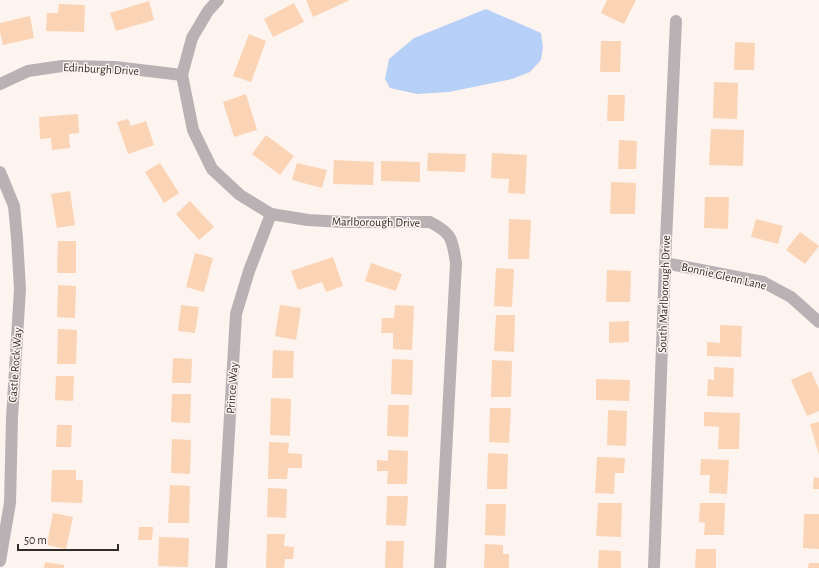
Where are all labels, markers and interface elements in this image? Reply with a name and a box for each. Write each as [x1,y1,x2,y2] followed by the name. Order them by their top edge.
[63,61,139,77] street label: Edinburgh Drive
[332,215,420,229] street label: Marlborough Drive
[656,235,672,353] street label: South Marlborough Drive
[680,260,768,292] street label: Bonnie Glenn Lane
[6,327,25,403] street label: Castle Rock Way
[224,362,241,414] street label: Prince Way
[18,526,118,552] scale bar
[24,534,47,546] text: 50 m

